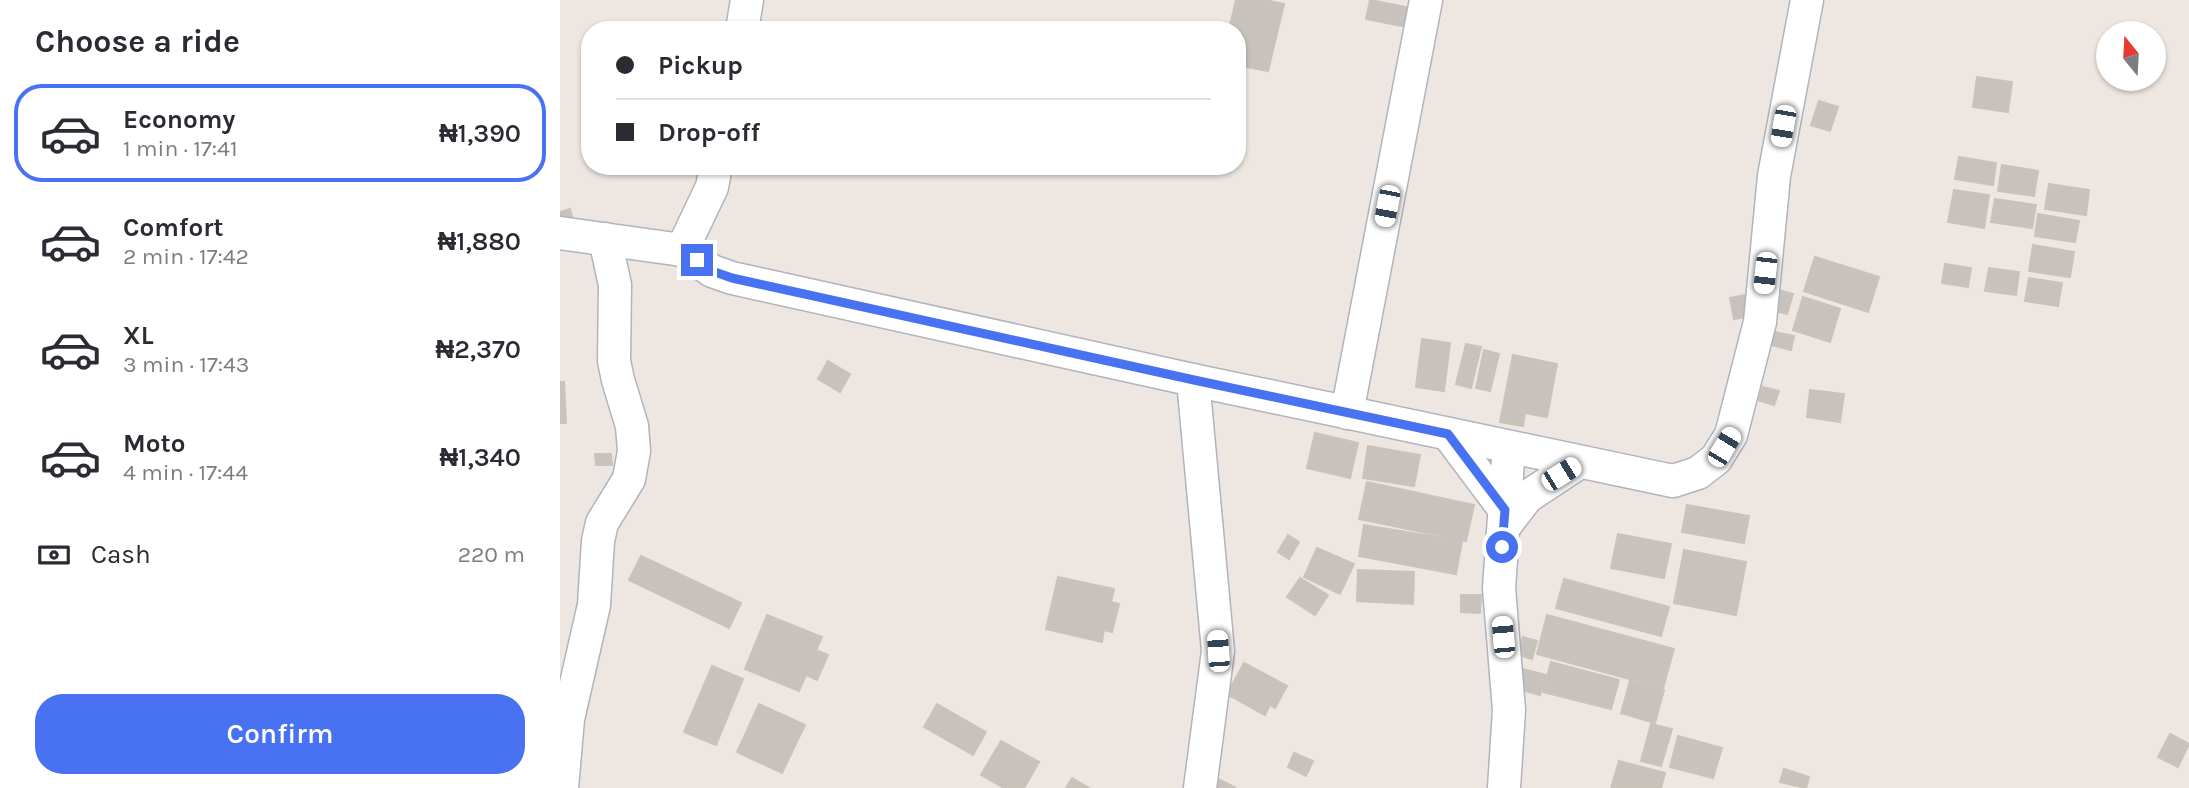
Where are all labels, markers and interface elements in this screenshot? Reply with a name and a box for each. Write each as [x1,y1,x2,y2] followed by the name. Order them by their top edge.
[2096,21,2166,91] north arrow
[2096,21,2166,91] map controls
[35,23,240,60] text: Choose a ride
[658,50,743,81] text: Pickup
[39,102,102,165] icon: car
[1770,103,1797,149] car
[123,104,235,135] text: Economy
[658,117,760,148] text: Drop-off
[439,118,521,149] text: ₦1,390
[123,135,238,162] text: 1 min · 17:41
[1373,183,1402,229] car
[39,210,102,273] icon: car
[123,212,224,243] text: Comfort
[438,226,521,257] text: ₦1,880
[123,243,249,270] text: 2 min · 17:42
[681,244,713,276] route end
[1753,251,1778,295] car
[39,318,102,381] icon: car
[123,320,154,351] text: XL
[436,334,521,365] text: ₦2,370
[123,351,249,378] text: 3 min · 17:43
[1705,424,1744,470] car
[39,426,102,489] icon: car
[123,428,185,459] text: Moto
[440,442,521,473] text: ₦1,340
[1538,454,1585,494] car
[123,459,248,486] text: 4 min · 17:44
[1486,531,1518,563] route start
[35,536,73,574] icon: cash
[91,539,151,570] text: Cash
[458,541,525,568] text: 220 m
[1491,615,1516,659] car
[1207,629,1230,673] car
[35,694,525,774] button: Confirm

